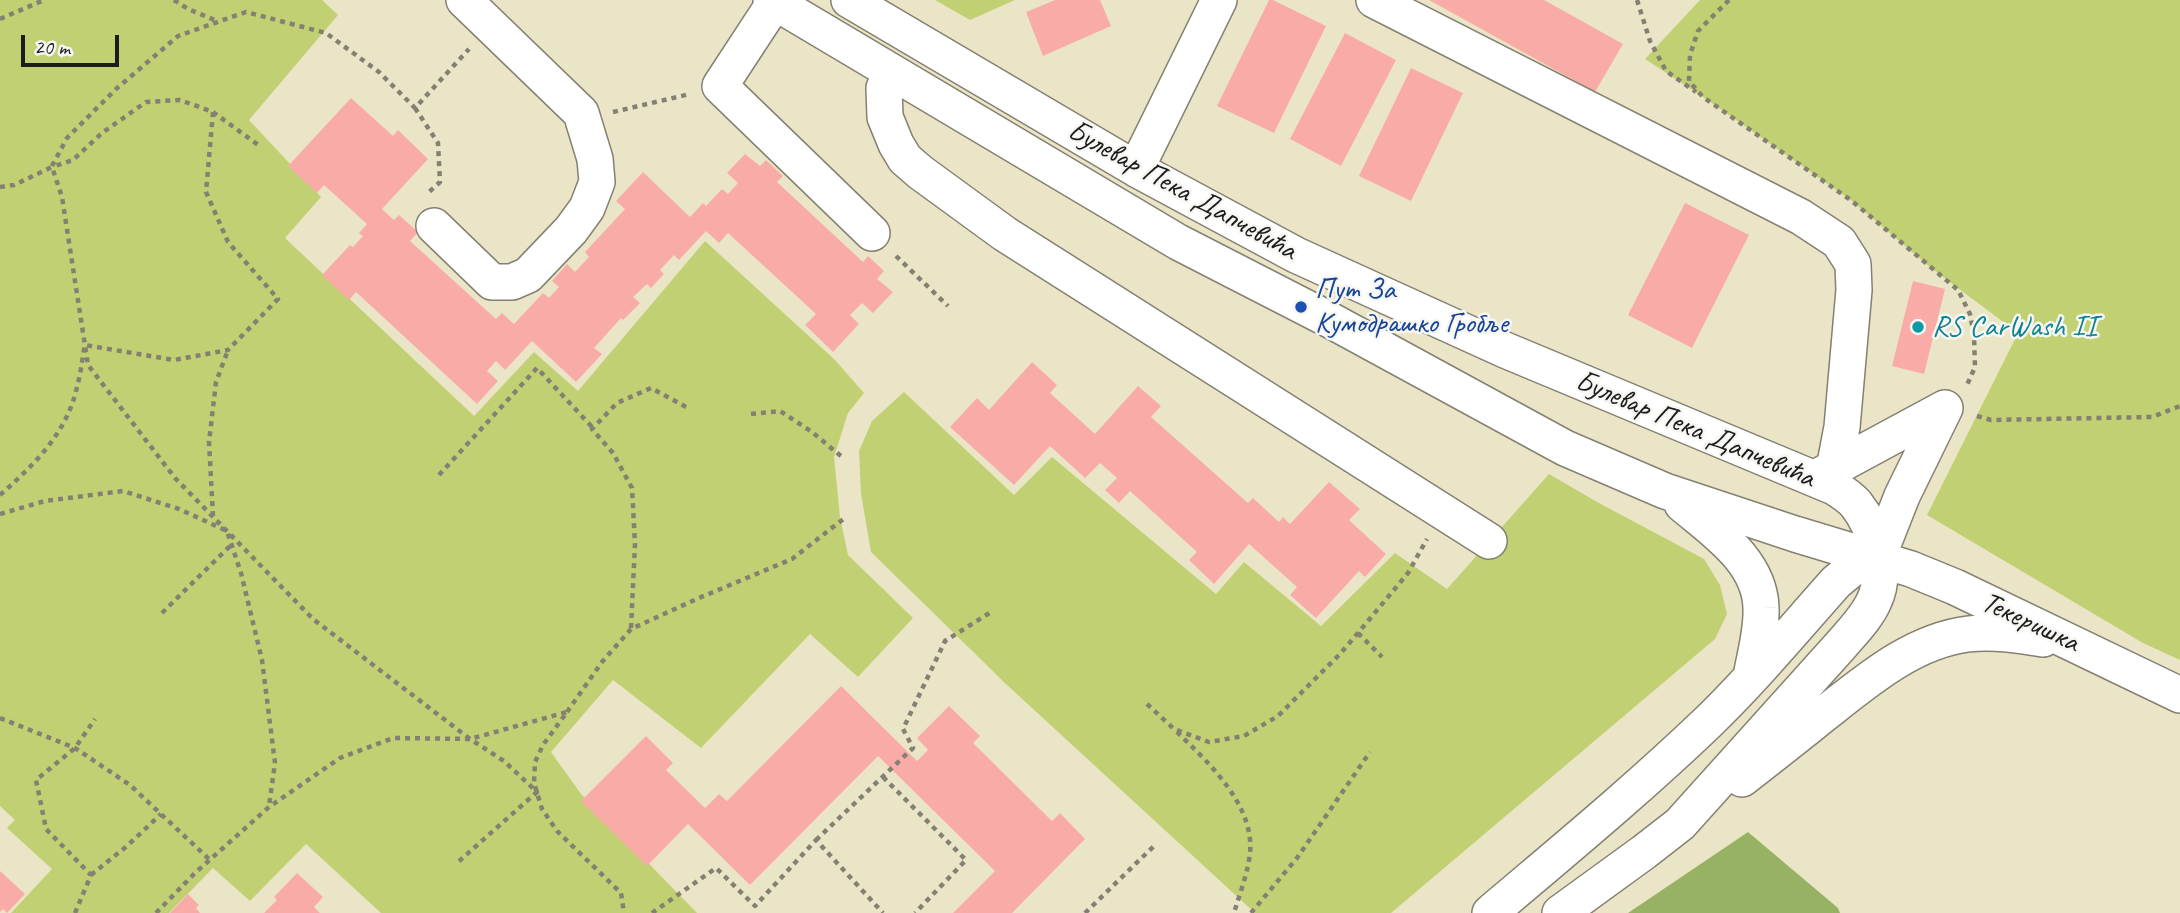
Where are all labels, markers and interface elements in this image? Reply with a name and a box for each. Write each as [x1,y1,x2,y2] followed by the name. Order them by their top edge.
[24,21,122,65] scale bar
[34,34,70,60] text: 20 m
[1061,113,1303,269] street label: Булевар Пека Дапчевића
[1315,272,1508,342] place label: Пут За Кумодрашко Гробље
[1293,299,1309,315] marker: Пут За Кумодрашко Гробље
[1932,309,2097,345] place label: RS CarWash II
[1910,319,1926,335] marker: RS CarWash II
[1570,363,1820,497] street label: Булевар Пека Дапчевића
[1975,585,2085,661] street label: Текеришка

